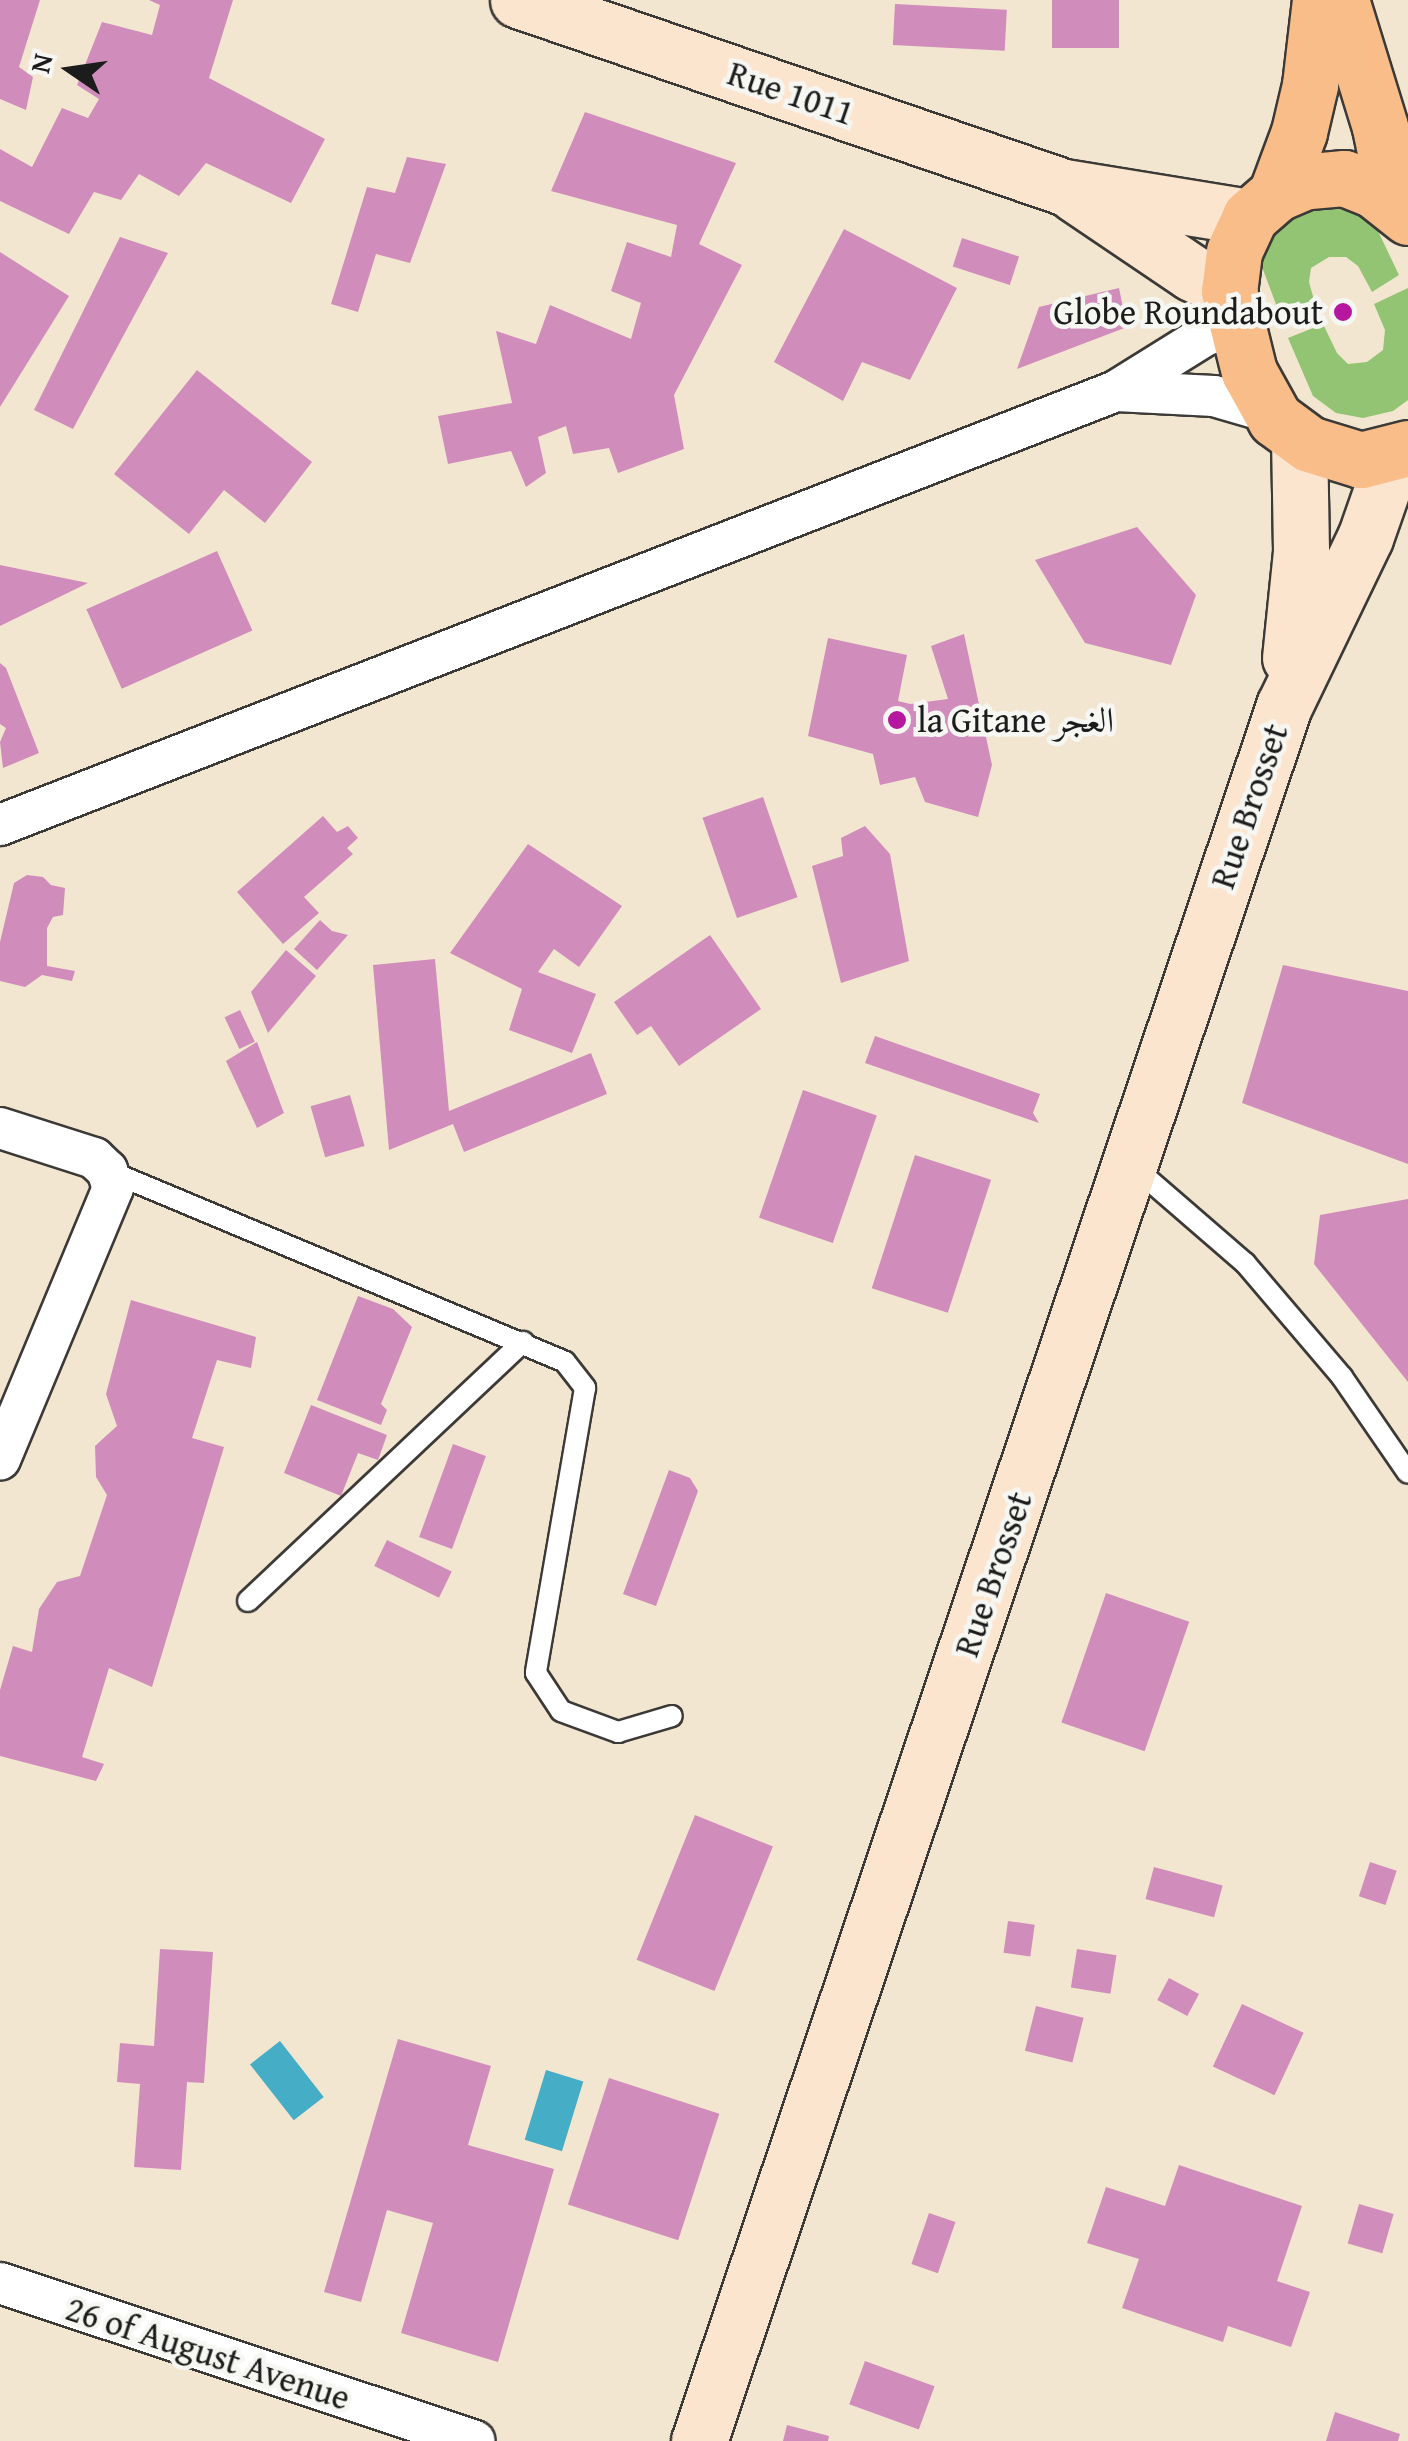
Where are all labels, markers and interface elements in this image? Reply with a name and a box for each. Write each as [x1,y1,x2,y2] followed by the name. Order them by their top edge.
[20,20,120,120] north arrow
[18,49,62,77] text: N
[722,52,860,134] street label: Rue 1011
[1053,291,1323,333] place label: Globe Roundabout
[1332,301,1354,323] marker: Globe Roundabout
[917,699,1114,741] place label: la Gitane الغجر
[886,709,908,731] marker: la Gitane الغجر
[1201,718,1297,894] street label: Rue Brosset
[945,1486,1041,1662] street label: Rue Brosset
[61,2287,355,2419] street label: 26 of August Avenue

